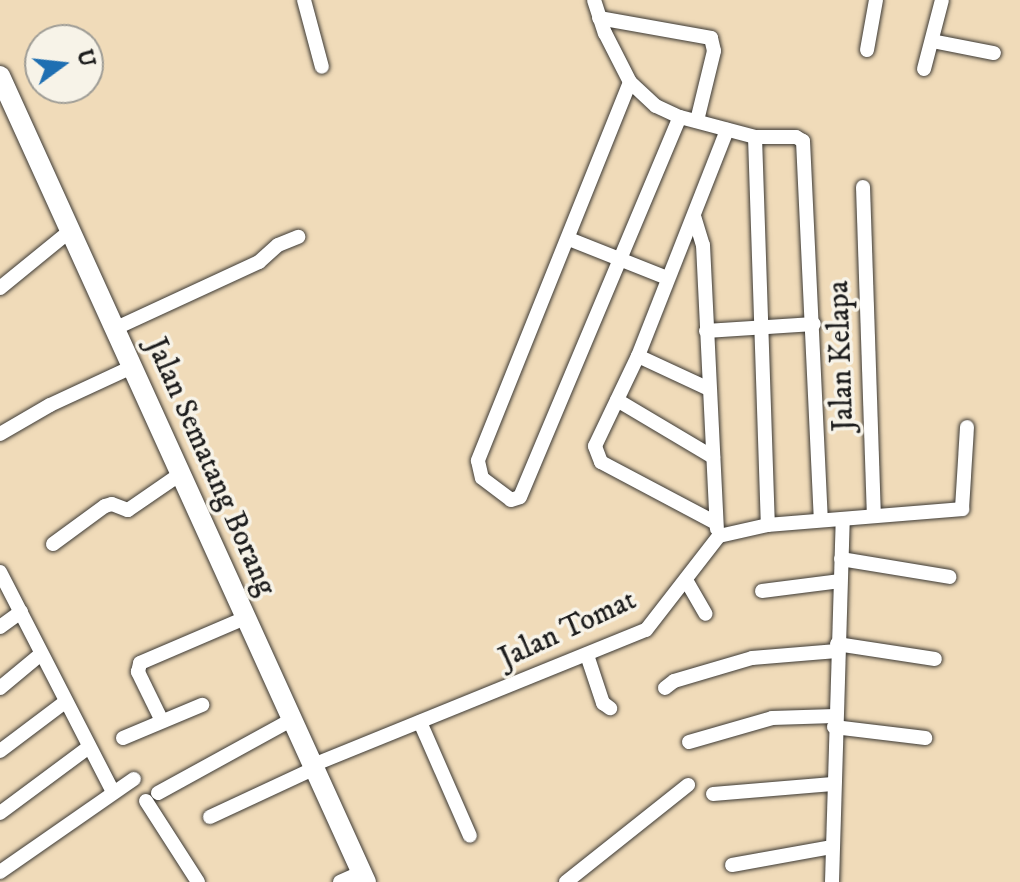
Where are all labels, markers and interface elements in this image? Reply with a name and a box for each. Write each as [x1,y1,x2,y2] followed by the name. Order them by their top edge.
[24,24,104,104] north arrow
[70,46,101,70] text: U
[821,280,863,432] street label: Jalan Kelapa
[137,333,283,601] street label: Jalan Sematang Borang
[494,583,642,677] street label: Jalan Tomat

